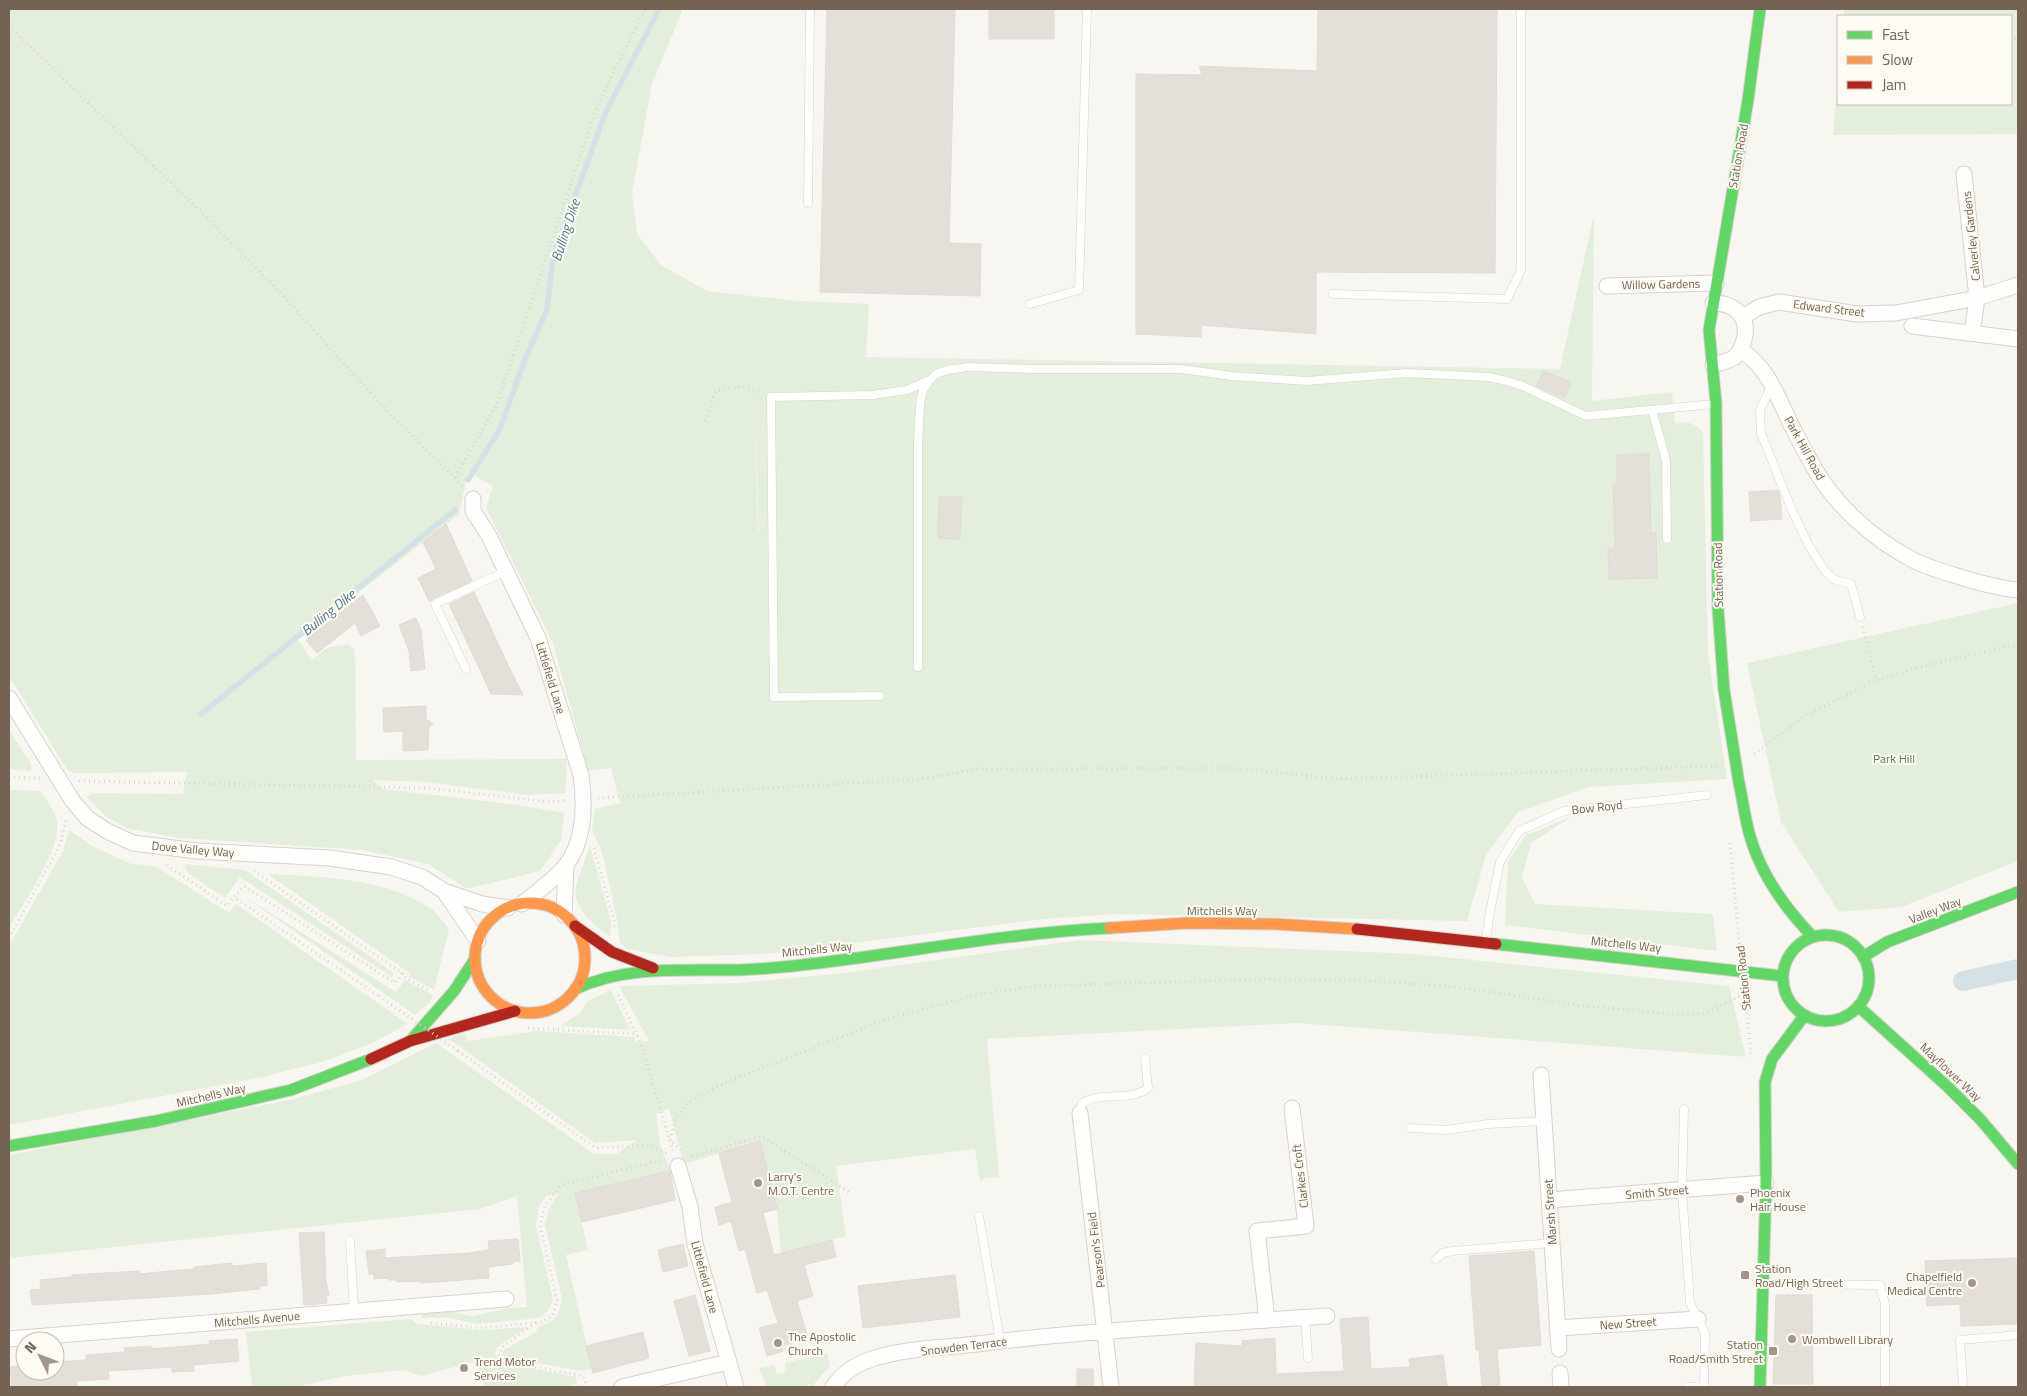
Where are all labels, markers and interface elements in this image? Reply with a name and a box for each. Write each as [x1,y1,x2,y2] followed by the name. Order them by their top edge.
[1837,15,2012,105] legend
[1882,23,1910,46] text: Fast
[1882,48,1913,71] text: Slow
[1882,73,1906,96] text: Jam
[1723,122,1753,190] street label: Station Road
[1957,190,1985,282] street label: Calverley Gardens
[545,195,585,264] water label: Bulling Dike
[1621,274,1701,294] street label: Willow Gardens
[1792,294,1867,322] street label: Edward Street
[1780,413,1830,483] street label: Park Hill Road
[1708,542,1728,608] street label: Station Road
[296,583,361,640] water label: Bulling Dike
[531,640,571,716] street label: Littlefield Lane
[1873,749,1915,768] park label: Park Hill
[1571,795,1623,819] street label: Bow Royd
[151,836,235,862] street label: Dove Valley Way
[1906,891,1964,929] street label: Valley Way
[1187,901,1258,920] street label: Mitchells Way
[1590,931,1662,957] street label: Mitchells Way
[781,936,853,962] street label: Mitchells Way
[1730,945,1756,1011] street label: Station Road
[1916,1038,1987,1106] street label: Mayflower Way
[174,1078,248,1112] street label: Mitchells Way
[1287,1142,1313,1209] street label: Clarkes Croft
[768,1167,834,1200] place label: Larry's M.O.T. Centre
[752,1177,764,1189] marker: Larry's M.O.T. Centre
[1538,1178,1562,1246] street label: Marsh Street
[1625,1180,1690,1204] street label: Smith Street
[1750,1183,1806,1216] place label: Phoenix Hair House
[1734,1193,1746,1205] marker: Phoenix Hair House
[1082,1211,1110,1289] street label: Pearson's Field
[686,1239,724,1315] street label: Littlefield Lane
[1755,1259,1844,1292] place label: Station Road/High Street
[1887,1267,1962,1300] place label: Chapelfield Medical Centre
[1739,1269,1751,1281] marker: Station Road/High Street
[1966,1277,1978,1289] marker: Chapelfield Medical Centre
[213,1306,301,1332] street label: Mitchells Avenue
[1599,1311,1658,1334] street label: New Street
[788,1327,856,1360] place label: The Apostolic Church
[1802,1330,1893,1349] place label: Wombwell Library
[15,1331,65,1381] north arrow
[920,1331,1008,1361] street label: Snowden Terrace
[1786,1333,1798,1345] marker: Wombwell Library
[1669,1335,1764,1368] place label: Station Road/Smith Street
[19,1336,41,1358] text: N
[772,1337,784,1349] marker: The Apostolic Church
[1767,1345,1779,1357] marker: Station Road/Smith Street
[474,1352,536,1385] place label: Trend Motor Services
[458,1362,470,1374] marker: Trend Motor Services

